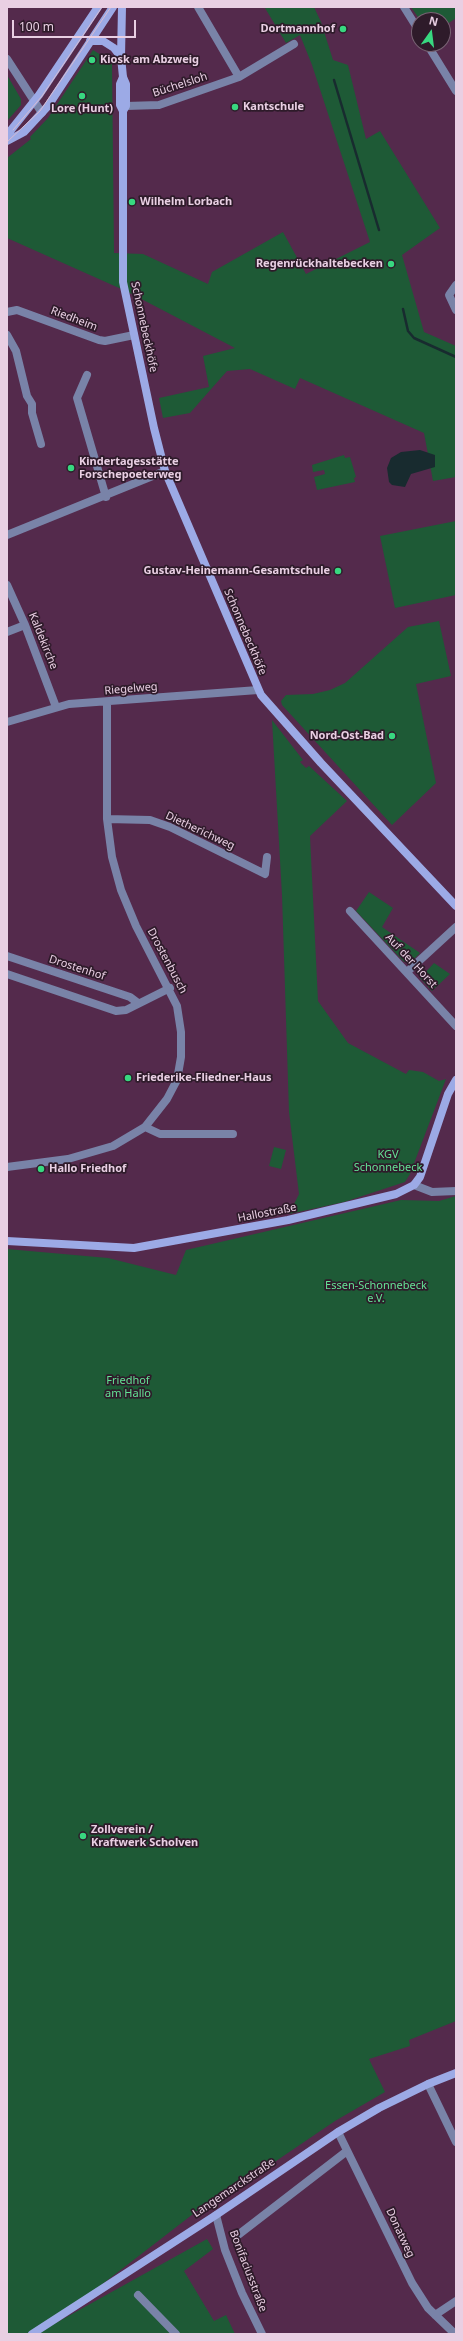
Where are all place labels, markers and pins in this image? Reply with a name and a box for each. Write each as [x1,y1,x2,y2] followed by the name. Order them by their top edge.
[260,22,335,36] place label: Dortmannhof
[338,24,348,34] marker: Dortmannhof
[100,53,199,67] place label: Kiosk am Abzweig
[87,55,97,65] marker: Kiosk am Abzweig
[77,91,87,101] marker: Lore (Hunt)
[243,100,304,114] place label: Kantschule
[51,102,113,116] place label: Lore (Hunt)
[230,102,240,112] marker: Kantschule
[140,195,232,209] place label: Wilhelm Lorbach
[127,197,137,207] marker: Wilhelm Lorbach
[256,257,383,271] place label: Regenrückhaltebecken
[386,259,396,269] marker: Regenrückhaltebecken
[79,455,181,481] place label: Kindertagesstätte Forschepoeterweg
[66,463,76,473] marker: Kindertagesstätte Forschepoeterweg
[144,564,330,578] place label: Gustav-Heinemann-Gesamtschule
[333,566,343,576] marker: Gustav-Heinemann-Gesamtschule
[310,729,384,743] place label: Nord-Ost-Bad
[387,731,397,741] marker: Nord-Ost-Bad
[136,1071,271,1085] place label: Friederike-Fliedner-Haus
[123,1073,133,1083] marker: Friederike-Fliedner-Haus
[49,1162,126,1176] place label: Hallo Friedhof
[36,1164,46,1174] marker: Hallo Friedhof
[91,1823,198,1849] place label: Zollverein / Kraftwerk Scholven
[78,1831,88,1841] marker: Zollverein / Kraftwerk Scholven

